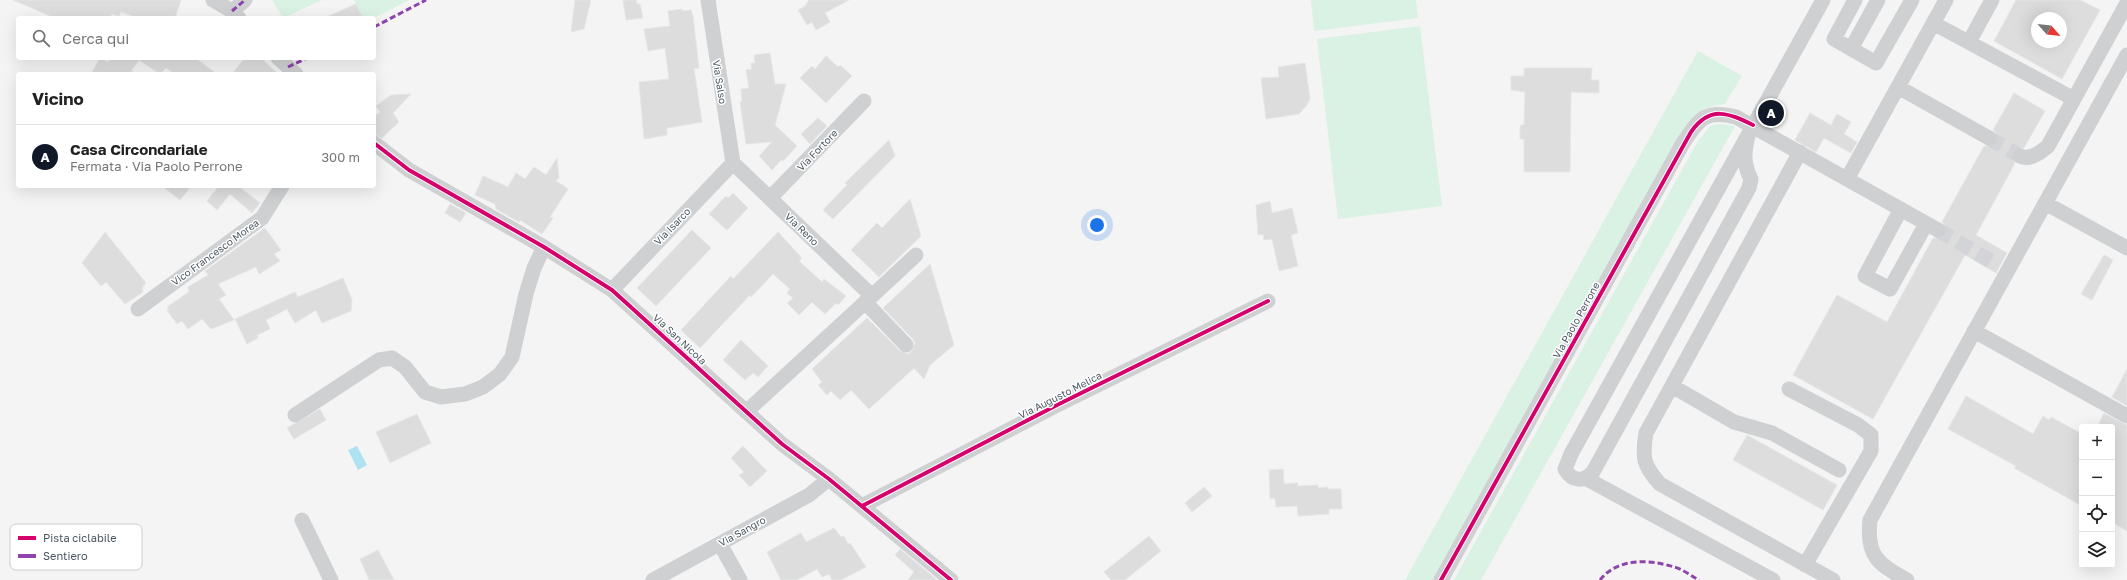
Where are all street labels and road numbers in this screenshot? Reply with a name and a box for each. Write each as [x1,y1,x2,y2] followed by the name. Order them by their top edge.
[711,59,729,105] street label: Via Salso
[794,127,840,173] street label: Via Fortore
[651,205,693,247] street label: Via Isarco
[783,210,821,248] street label: Via Reno
[169,216,261,288] street label: Vico Francesco Morea
[1550,280,1602,360] street label: Via Paolo Perrone
[651,311,709,367] street label: Via San Nicola
[1017,369,1103,421] street label: Via Augusto Melica
[716,513,768,549] street label: Via Sangro

